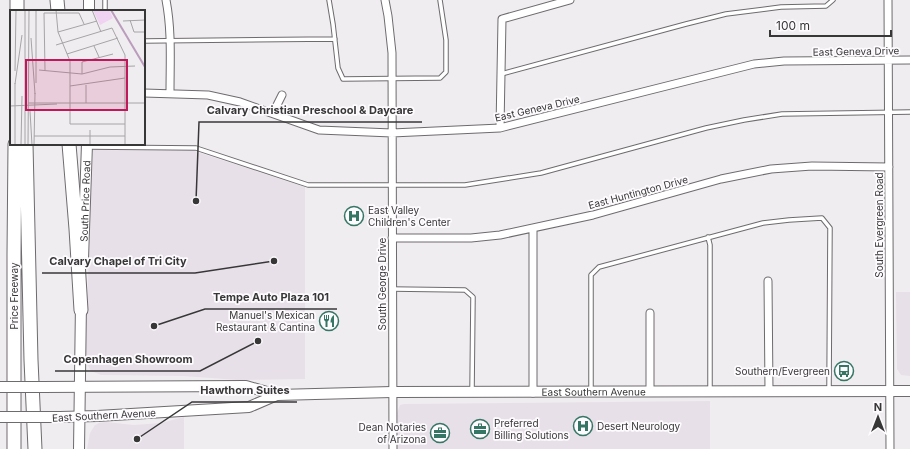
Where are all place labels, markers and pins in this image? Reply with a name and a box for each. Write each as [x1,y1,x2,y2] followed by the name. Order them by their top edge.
[199,99,422,122] callout: Calvary Christian Preschool & Daycare
[368,204,451,228] place label: East Valley Children's Center
[343,205,365,227] hospital icon: East Valley Children's Center
[42,250,195,273] callout: Calvary Chapel of Tri City
[205,286,337,309] callout: Tempe Auto Plaza 101
[216,309,315,333] place label: Manuel's Mexican Restaurant & Cantina
[318,310,340,332] restaurant icon: Manuel's Mexican Restaurant & Cantina
[55,348,200,371] callout: Copenhagen Showroom
[833,360,855,382] bus stop icon: Southern/Evergreen
[735,365,830,377] place label: Southern/Evergreen
[192,379,297,402] callout: Hawthorn Suites
[572,415,594,437] hospital icon: Desert Neurology
[494,417,569,441] place label: Preferred Billing Solutions
[469,418,491,440] office icon: Preferred Billing Solutions
[597,420,681,432] place label: Desert Neurology
[359,421,426,445] place label: Dean Notaries of Arizona
[429,422,451,444] office icon: Dean Notaries of Arizona

